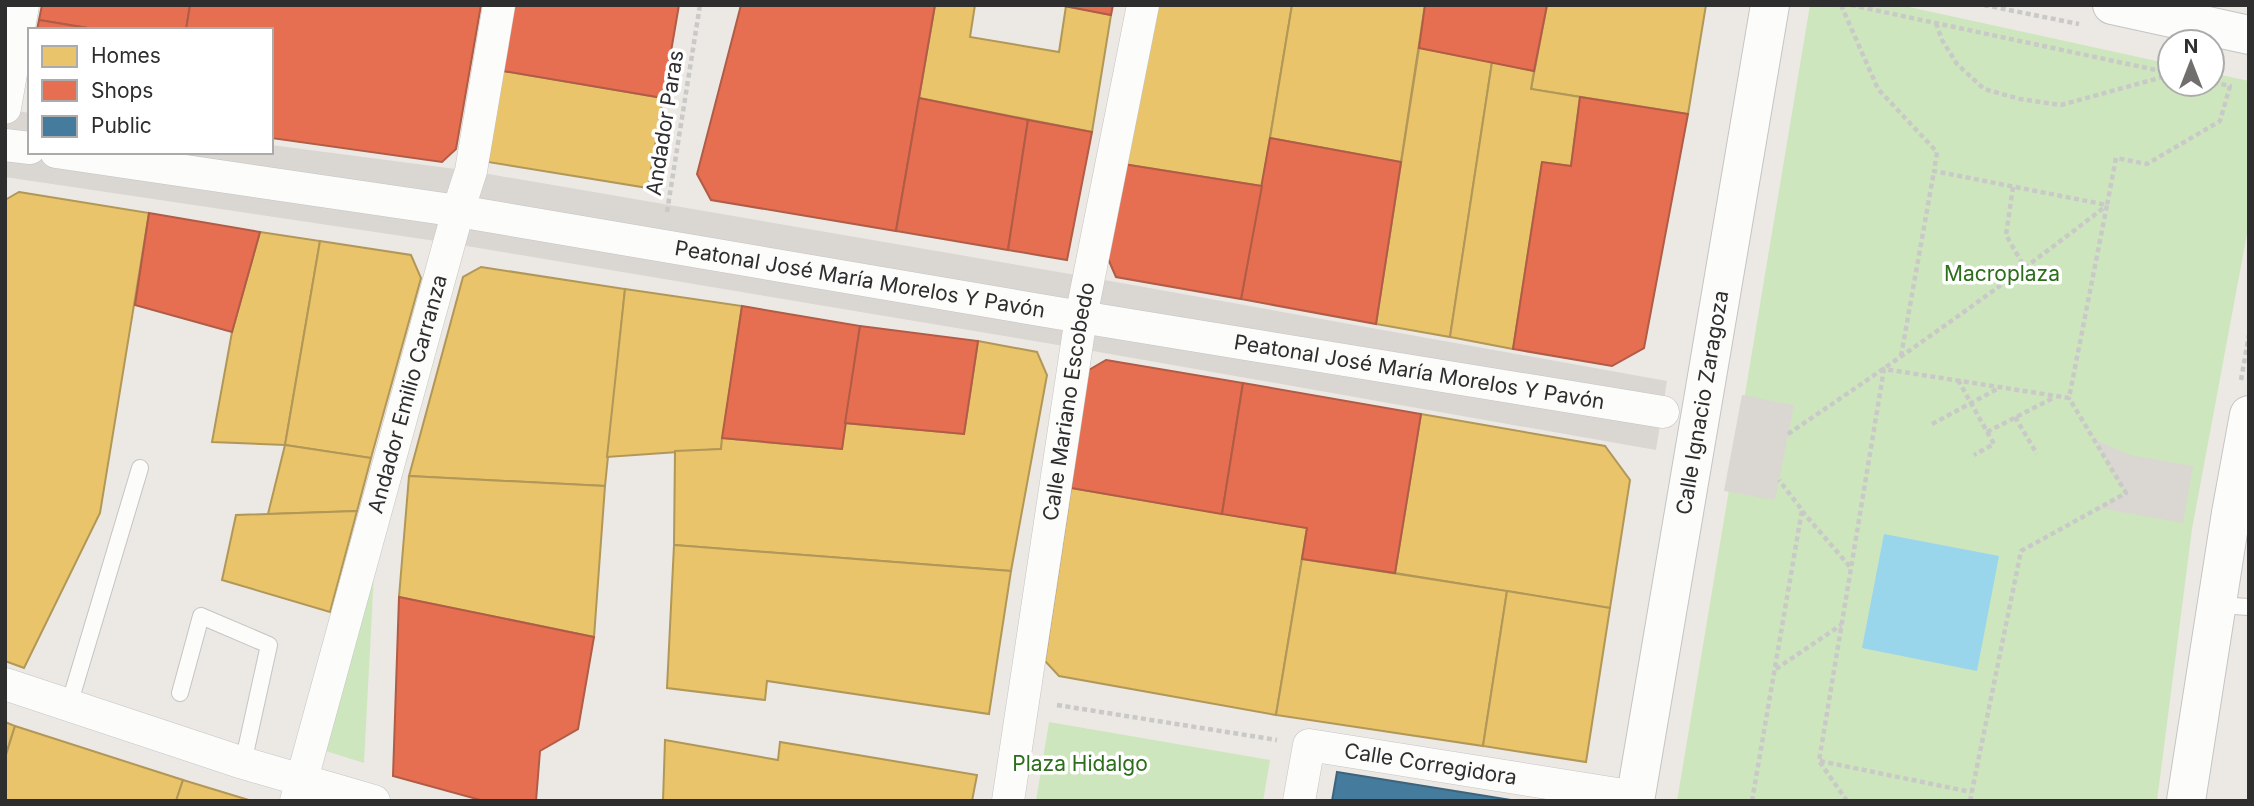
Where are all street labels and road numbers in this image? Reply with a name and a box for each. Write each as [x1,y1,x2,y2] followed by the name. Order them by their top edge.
[641,48,688,197] street label: Andador Paras
[673,235,1047,323] street label: Peatonal José María Morelos Y Pavón
[363,272,452,516] street label: Andador Emilio Carranza
[1037,280,1100,523] street label: Calle Mariano Escobedo
[1671,289,1733,517] street label: Calle Ignacio Zaragoza
[1232,329,1607,414] street label: Peatonal José María Morelos Y Pavón
[1342,738,1519,790] street label: Calle Corregidora

